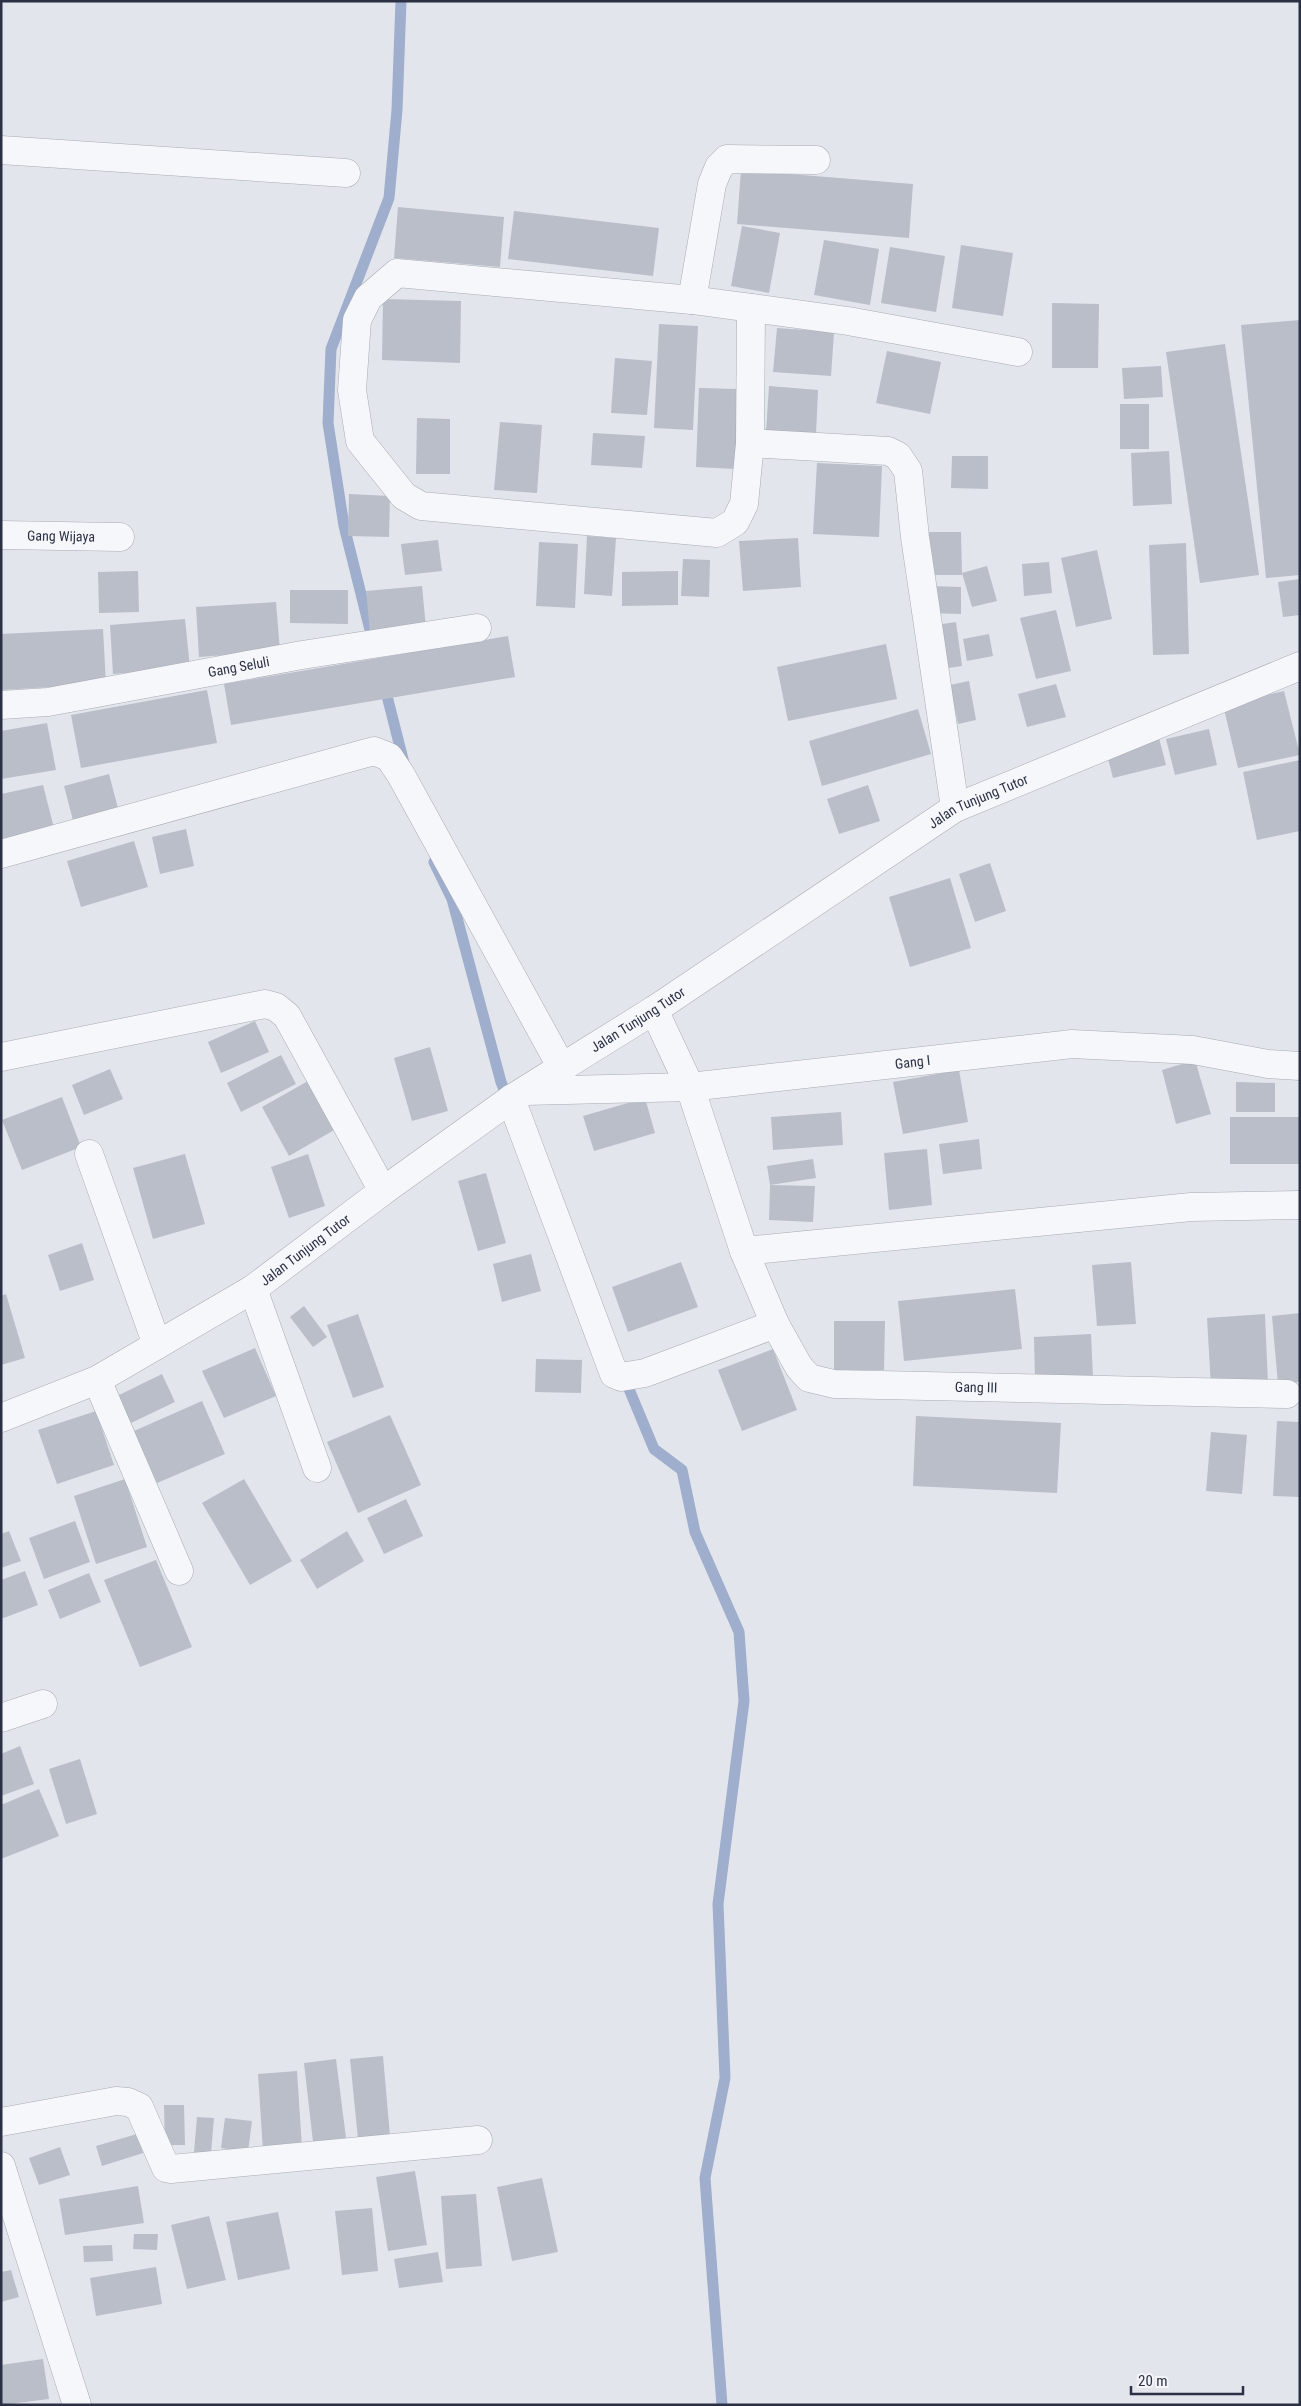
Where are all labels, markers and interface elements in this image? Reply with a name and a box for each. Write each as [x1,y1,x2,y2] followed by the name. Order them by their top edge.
[27,527,95,545] street label: Gang Wijaya
[207,653,271,680] street label: Gang Seluli
[925,771,1030,832] street label: Jalan Tunjung Tutor
[588,984,688,1055] street label: Jalan Tunjung Tutor
[894,1052,931,1072] street label: Gang I
[257,1211,353,1289] street label: Jalan Tunjung Tutor
[955,1379,998,1396] street label: Gang III
[1131,2364,1244,2396] scale bar
[1138,2372,1168,2390] text: 20 m

